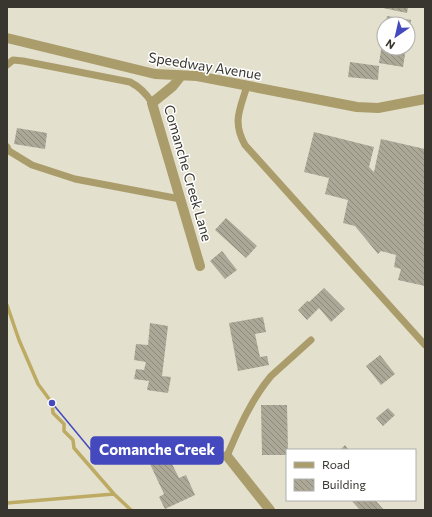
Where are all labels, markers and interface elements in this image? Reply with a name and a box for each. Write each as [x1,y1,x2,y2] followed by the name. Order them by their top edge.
[376,16,416,56] north arrow
[383,37,397,52] text: N
[147,48,263,83] street label: Speedway Avenue
[161,103,216,243] street label: Comanche Creek Lane
[91,437,223,464] callout: Comanche Creek
[99,440,216,458] text: Comanche Creek
[286,449,416,501] legend
[322,457,350,471] text: Road
[322,477,366,491] text: Building

